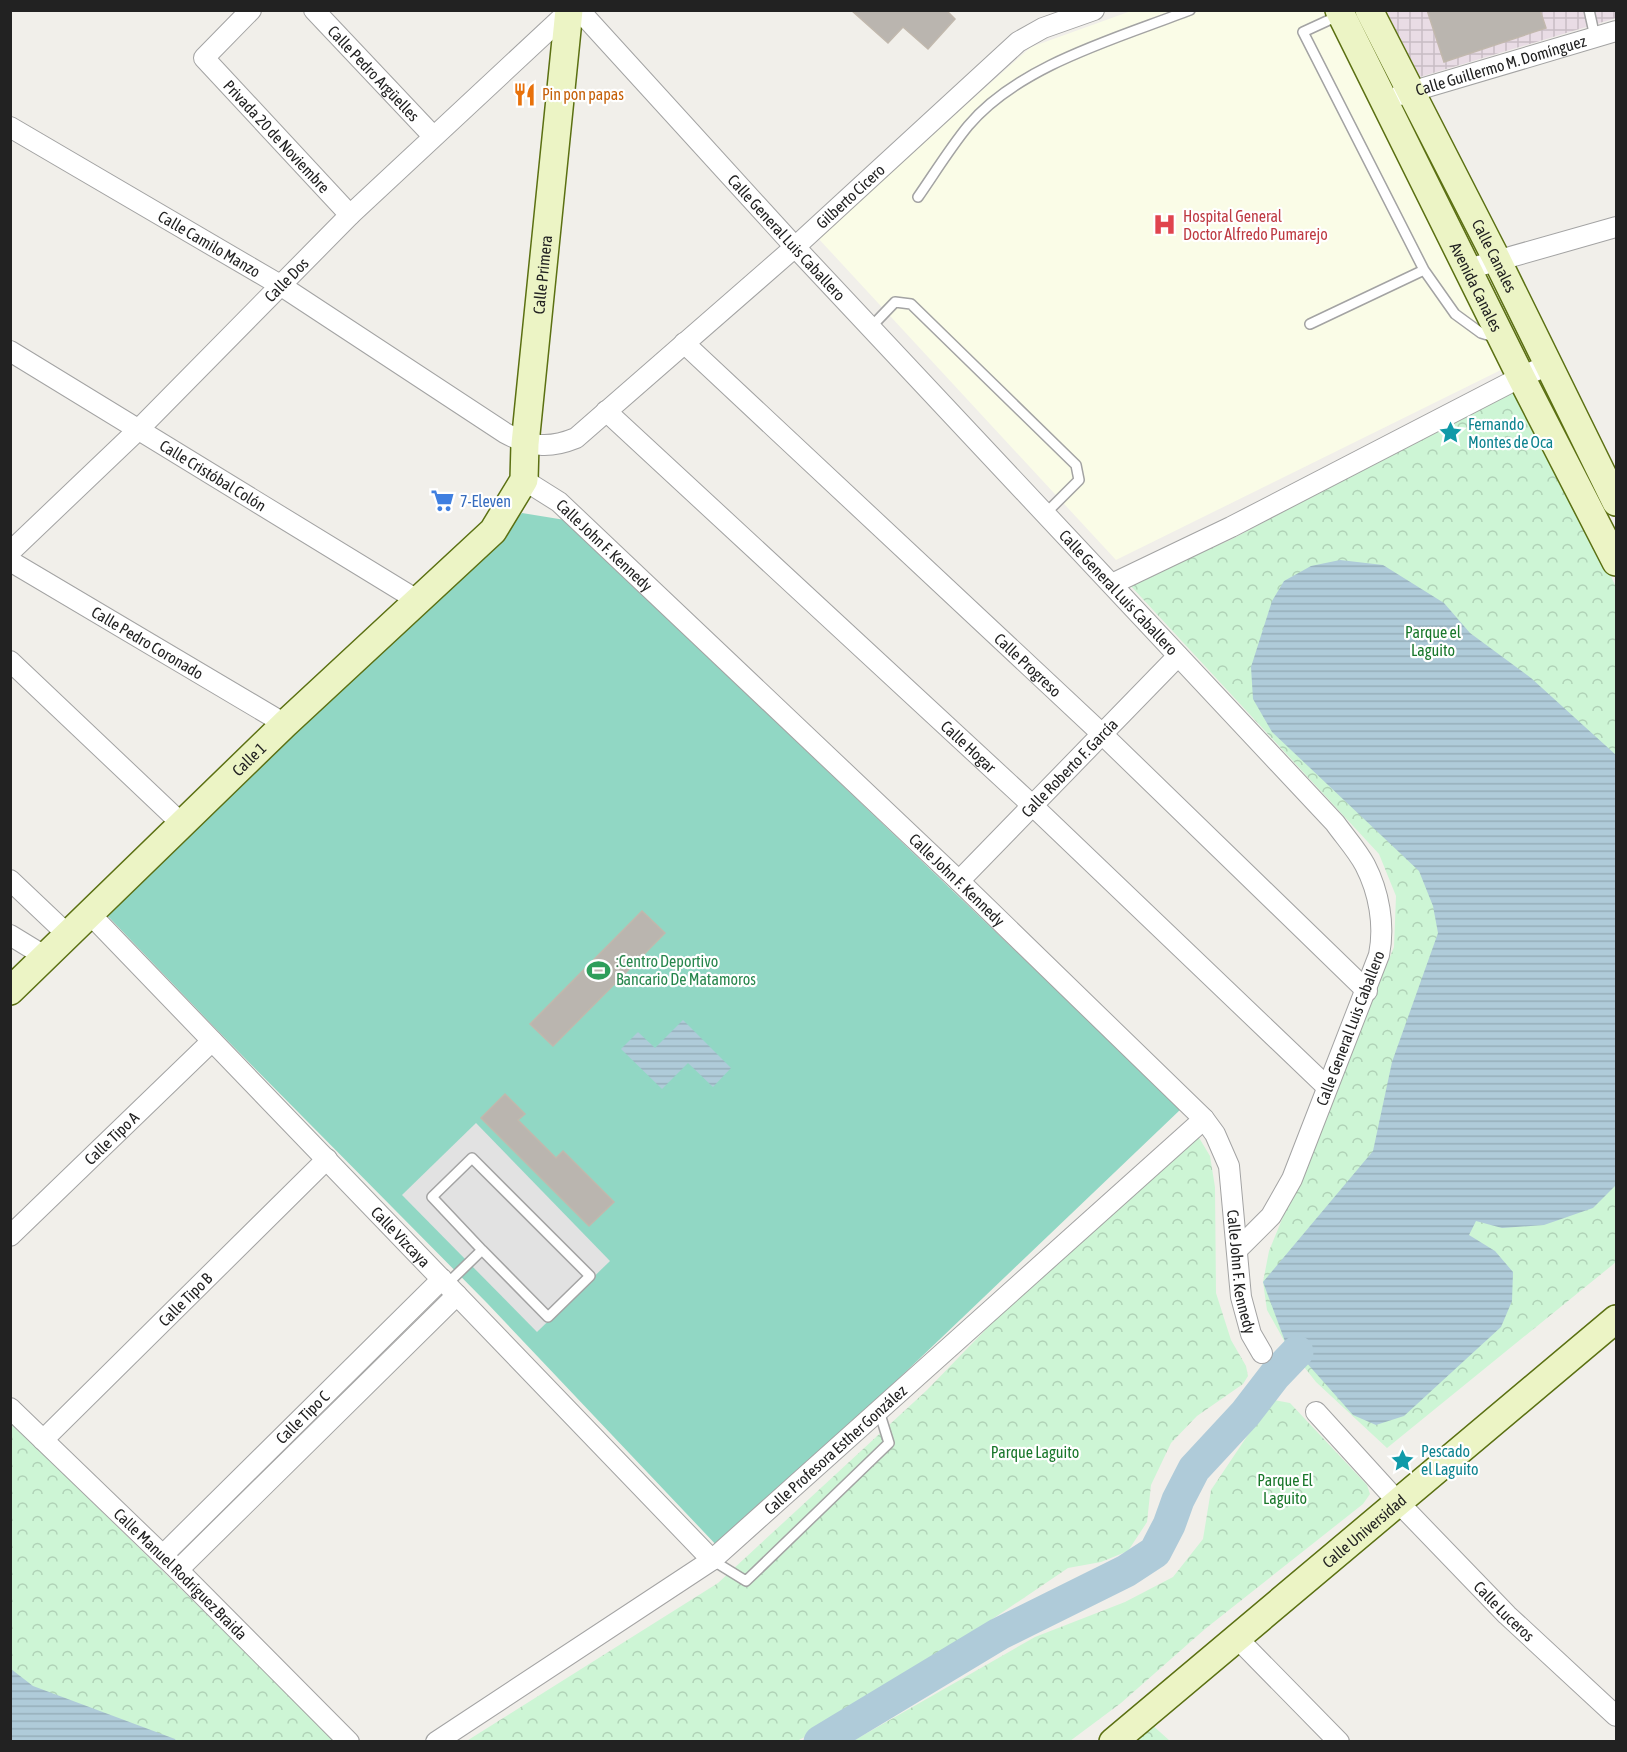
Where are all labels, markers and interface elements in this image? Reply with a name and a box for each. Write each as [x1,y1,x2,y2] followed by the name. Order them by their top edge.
[324,22,423,125] street label: Calle Pedro Argüelles
[1413,31,1588,99] street label: Calle Guillermo M. Domínguez
[220,76,333,196] street label: Privada 20 de Noviembre
[511,81,537,107] restaurant icon: Pin pon papas
[542,85,624,104] place label: Pin pon papas
[812,160,888,232] street label: Gilberto Cicero
[724,171,849,304] street label: Calle General Luis Caballero
[155,207,264,281] street label: Calle Camilo Manzo
[1183,207,1328,244] place label: Hospital General Doctor Alfredo Pumarejo
[1152,212,1178,238] hospital icon: Hospital General Doctor Alfredo Pumarejo
[1469,216,1521,296] street label: Calle Canales
[529,234,555,315] street label: Calle Primera
[1447,239,1506,335] street label: Avenida Canales
[261,254,312,305] street label: Calle Dos
[1468,415,1553,451] place label: Fernando Montes de Oca
[1437,420,1463,446] place icon: Fernando Montes de Oca
[157,436,269,515] street label: Calle Cristóbal Colón
[429,488,455,514] supermarket icon: 7-Eleven
[460,492,511,510] place label: 7-Eleven
[553,495,656,596] street label: Calle John F. Kennedy
[1056,526,1182,659] street label: Calle General Luis Caballero
[89,603,207,683] street label: Calle Pedro Coronado
[1405,623,1462,660] park label: Parque el Laguito
[991,629,1065,700] street label: Calle Progreso
[1017,715,1121,821] street label: Calle Roberto F. García
[938,717,1000,776] street label: Calle Hogar
[228,739,270,779] street label: Calle 1
[906,830,1009,930] street label: Calle John F. Kennedy
[1312,948,1388,1108] street label: Calle General Luis Caballero
[616,952,756,988] place label: :Centro Deportivo Bancario De Matamoros
[585,957,611,983] sports icon: :Centro Deportivo Bancario De Matamoros
[81,1108,142,1168] street label: Calle Tipo A
[368,1203,434,1271] street label: Calle Vizcaya
[1224,1209,1260,1336] street label: Calle John F. Kennedy
[155,1269,216,1330] street label: Calle Tipo B
[760,1381,910,1518] street label: Calle Profesora Esther González
[272,1387,333,1447] street label: Calle Tipo C
[1421,1442,1479,1479] place label: Pescado el Laguito
[991,1443,1079,1462] park label: Parque Laguito
[1390,1447,1416,1473] place icon: Pescado el Laguito
[1257,1471,1314,1508] park label: Parque El Laguito
[1319,1491,1410,1571] street label: Calle Universidad
[110,1504,251,1643] street label: Calle Manuel Rodríguez Braida
[1470,1577,1538,1645] street label: Calle Luceros

